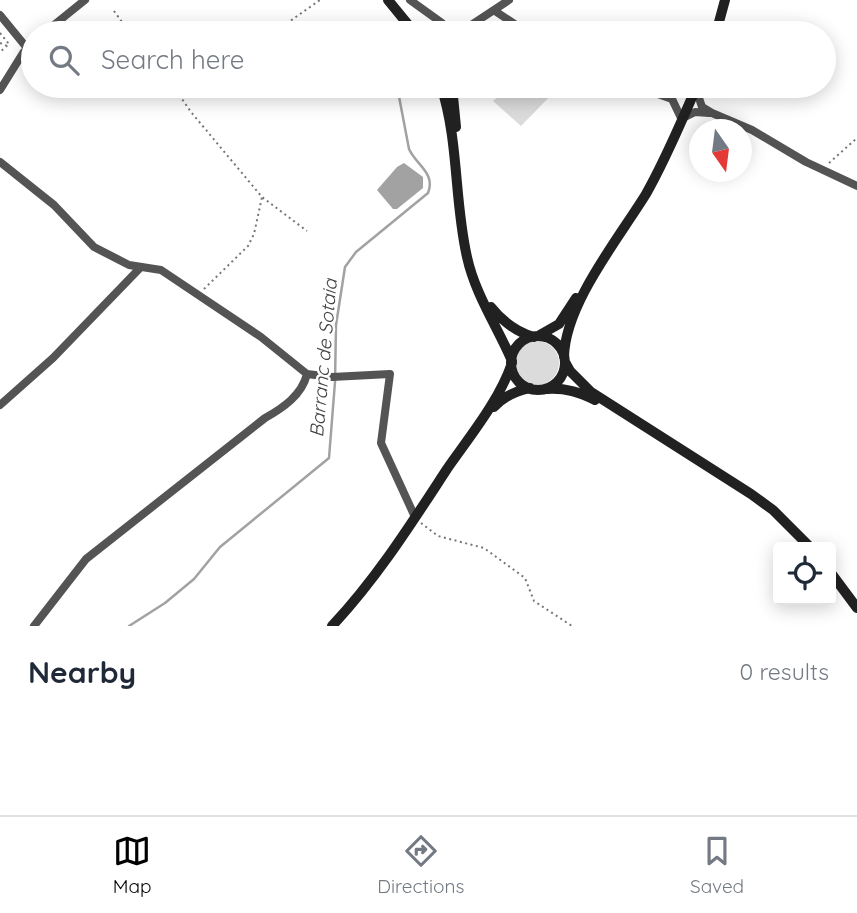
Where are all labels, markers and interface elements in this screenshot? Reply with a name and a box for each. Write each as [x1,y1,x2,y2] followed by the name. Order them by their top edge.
[21,21,836,98] search box
[45,41,83,79] icon: search
[101,43,245,76] text: Search here
[689,119,752,182] north arrow
[304,276,342,438] water label: Barranc de Sotaia
[773,542,836,605] map controls
[773,542,836,605] button: locate
[28,653,136,691] text: Nearby
[740,657,829,686] text: 0 results
[113,832,152,898] tab: Map
[377,832,464,898] tab: Directions
[690,832,744,898] tab: Saved

